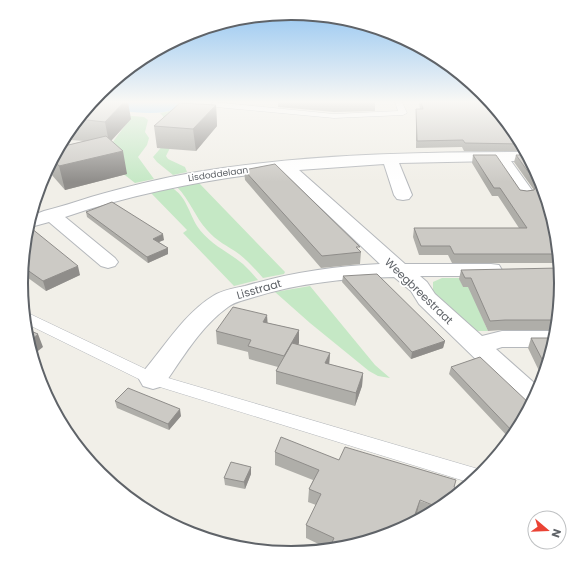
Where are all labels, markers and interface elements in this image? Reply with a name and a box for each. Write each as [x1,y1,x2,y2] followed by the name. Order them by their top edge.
[187,164,249,184] street label: Lisdoddelaan
[381,254,457,328] street label: Weegbreestraat
[235,275,283,303] street label: Lisstraat
[527,510,567,550] north arrow
[548,527,565,540] text: N

